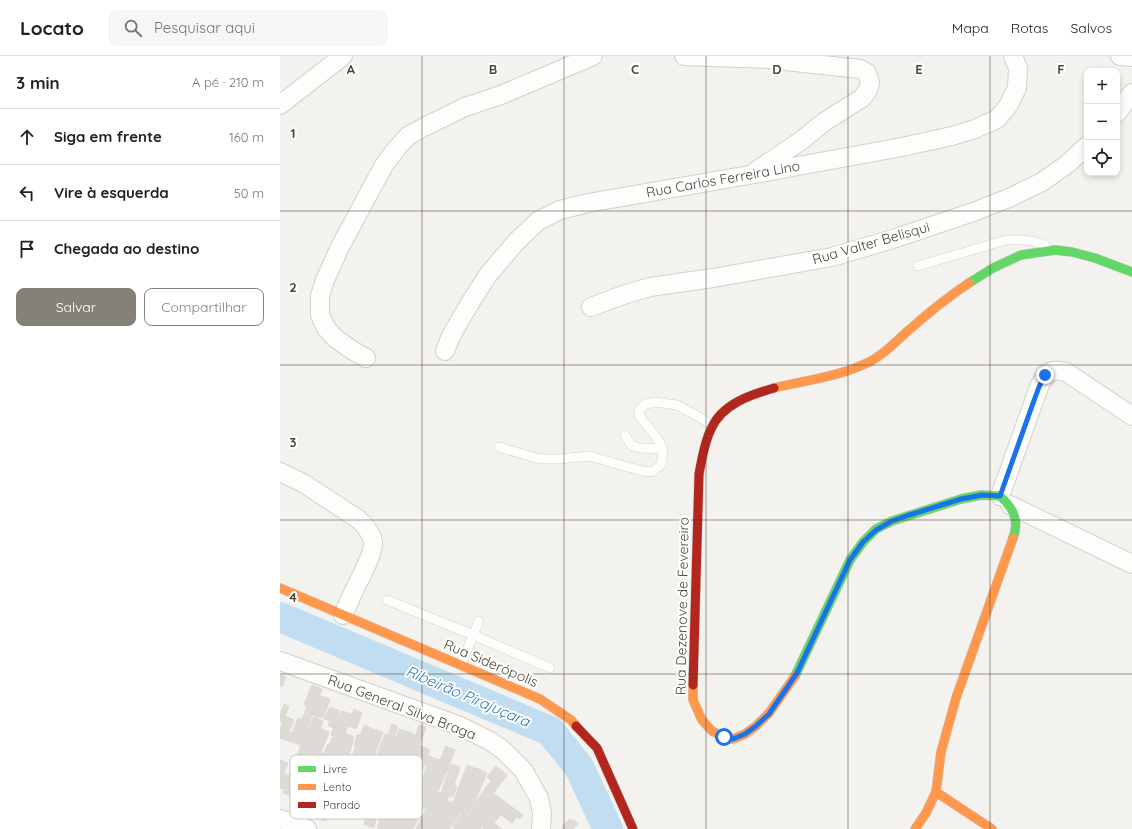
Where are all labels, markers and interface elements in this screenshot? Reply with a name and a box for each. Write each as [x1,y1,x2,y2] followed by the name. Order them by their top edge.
[108,10,388,46] search box
[20,16,84,40] text: Locato
[122,17,144,39] icon: search
[154,18,255,37] text: Pesquisar aqui
[952,19,989,37] text: Mapa
[1011,19,1048,37] text: Rotas
[1070,19,1112,37] text: Salvos
[347,61,356,77] text: A
[489,61,497,77] text: B
[631,61,639,77] text: C
[772,61,782,77] text: D
[915,61,923,77] text: E
[1057,61,1065,77] text: F
[1084,68,1120,176] map controls
[1084,68,1120,104] button: +
[16,72,60,93] text: 3 min
[192,74,264,90] text: A pé · 210 m
[1084,104,1120,140] button: −
[290,125,296,141] text: 1
[16,126,38,148] icon: ahead
[54,127,162,146] text: Siga em frente
[229,129,264,145] text: 160 m
[1084,140,1120,176] button: locate
[645,157,801,201] street label: Rua Carlos Ferreira Lino
[16,182,38,204] icon: left
[54,183,169,202] text: Vire à esquerda
[234,185,264,201] text: 50 m
[810,218,932,268] street label: Rua Valter Belisqui
[16,238,38,260] icon: arrive
[54,239,199,258] text: Chegada ao destino
[289,279,297,295] text: 2
[16,288,136,326] button: Salvar
[144,288,264,326] button: Compartilhar
[1036,366,1054,384] route end
[290,434,297,450] text: 3
[671,517,693,695] street label: Rua Dezenove de Fevereiro
[289,589,297,605] text: 4
[441,635,541,691] street label: Rua Siderópolis
[403,661,534,731] water label: Ribeirão Pirajuçara
[325,670,479,744] street label: Rua General Silva Braga
[715,728,733,746] route start
[290,755,422,819] legend
[323,762,347,776] text: Livre
[323,780,352,794] text: Lento
[323,798,361,812] text: Parado

